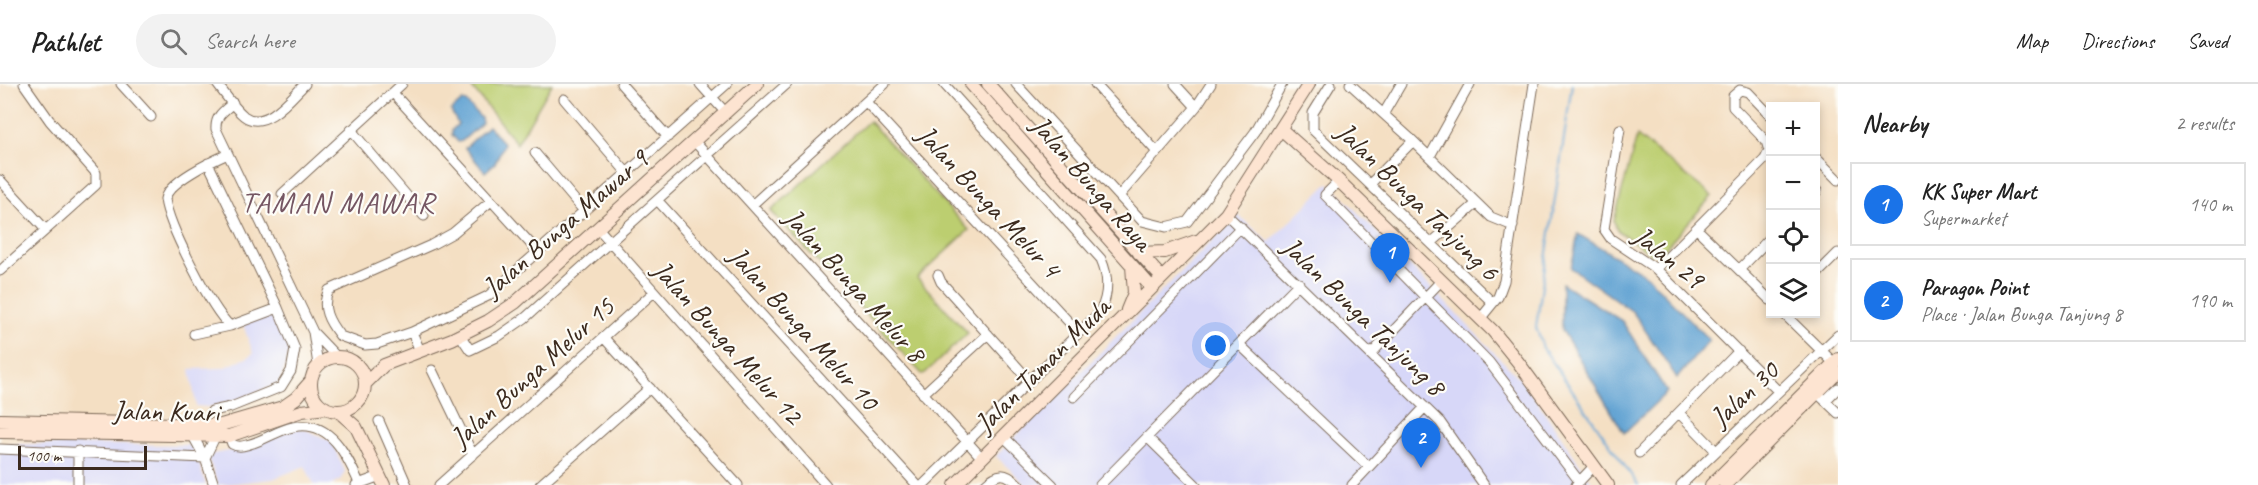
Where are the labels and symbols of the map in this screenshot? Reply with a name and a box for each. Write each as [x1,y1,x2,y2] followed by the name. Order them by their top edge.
[1022,107,1162,260] street label: Jalan Bunga Raya
[1327,113,1508,289] street label: Jalan Bunga Tanjung 6
[908,116,1070,286] street label: Jalan Bunga Melur 4
[473,140,657,306] street label: Jalan Bunga Mawar 9
[241,183,437,221] district label: TAMAN MAWAR
[775,199,935,371] street label: Jalan Bunga Melur 8
[1625,217,1713,298] street label: Jalan 29
[1273,228,1455,405] street label: Jalan Bunga Tanjung 8
[1370,234,1410,283] pin: 1
[720,237,888,419] street label: Jalan Bunga Melur 10
[644,251,812,433] street label: Jalan Bunga Melur 12
[441,288,622,456] street label: Jalan Bunga Melur 15
[965,288,1119,442] street label: Jalan Taman Muda
[1201,331,1230,360] your location
[1701,352,1787,436] street label: Jalan 30
[111,393,223,429] street label: Jalan Kuari
[1402,418,1440,468] pin: 2
[18,443,147,470] scale bar

